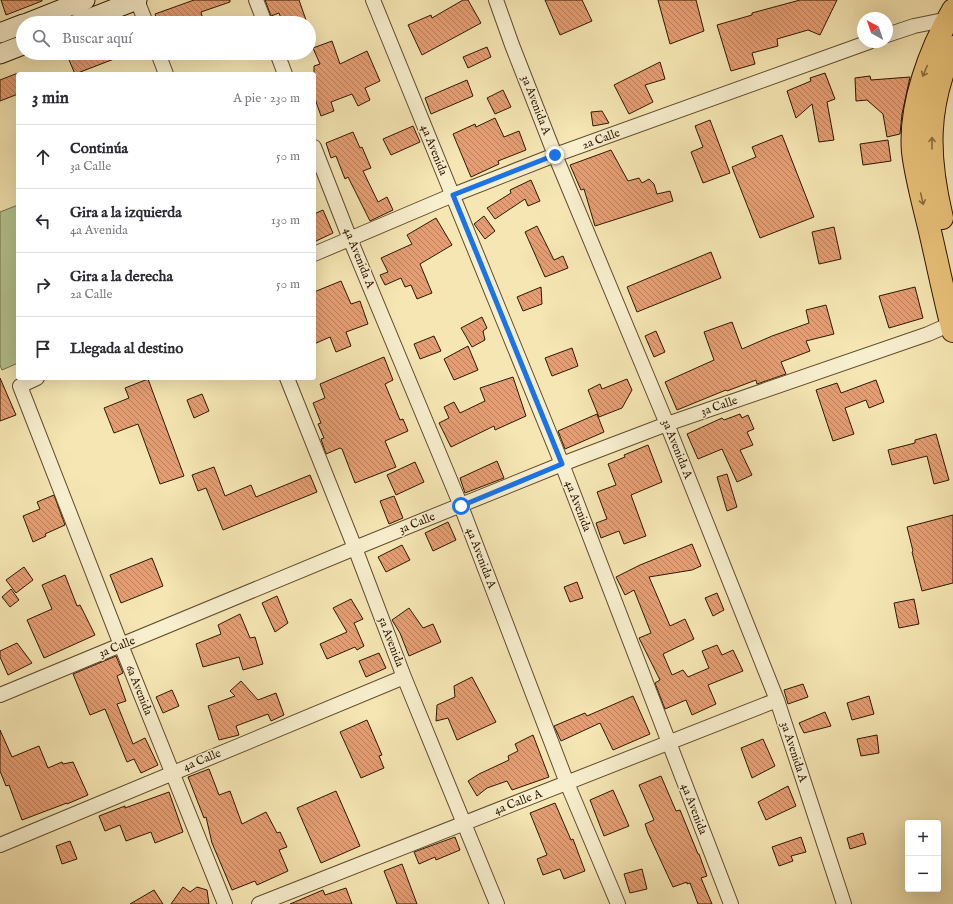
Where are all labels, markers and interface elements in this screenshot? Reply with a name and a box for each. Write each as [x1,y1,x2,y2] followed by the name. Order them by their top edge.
[857,12,893,48] north arrow
[16,16,316,60] search box
[30,27,52,49] icon: search
[62,29,132,48] text: Buscar aquí
[921,65,928,77] one-way arrow
[518,73,555,138] street label: 3a Avenida A
[32,88,69,109] text: 3 min
[233,90,300,107] text: A pie · 230 m
[417,122,451,178] street label: 4a Avenida
[580,125,622,153] street label: 2a Calle
[928,137,936,150] one-way arrow
[70,139,128,158] text: Continúa
[32,146,54,168] icon: ahead
[546,146,564,164] route end
[276,148,300,165] text: 50 m
[70,158,111,175] text: 3a Calle
[919,192,927,205] one-way arrow
[70,203,182,222] text: Gira a la izquierda
[32,210,54,232] icon: left
[271,212,300,229] text: 130 m
[70,222,128,239] text: 4a Avenida
[340,225,378,291] street label: 4a Avenida A
[70,267,173,286] text: Gira a la derecha
[32,274,54,296] icon: right
[276,276,300,293] text: 50 m
[70,286,113,303] text: 2a Calle
[32,338,54,360] icon: arrive
[70,339,183,358] text: Llegada al destino
[699,393,740,419] street label: 3a Calle
[658,417,696,482] street label: 3a Avenida A
[561,478,595,534] street label: 4a Avenida
[452,497,470,515] route start
[397,509,438,537] street label: 3a Calle
[462,525,500,591] street label: 4a Avenida A
[375,615,408,670] street label: 5a Avenida
[97,633,138,661] street label: 3a Calle
[122,663,156,718] street label: 6a Avenida
[777,720,811,785] street label: 3a Avenida A
[181,745,224,774] street label: 4a Calle
[677,781,711,837] street label: 4a Avenida
[492,786,545,818] street label: 4a Calle A
[905,820,941,892] map controls
[905,820,941,856] button: +
[905,856,941,892] button: −

